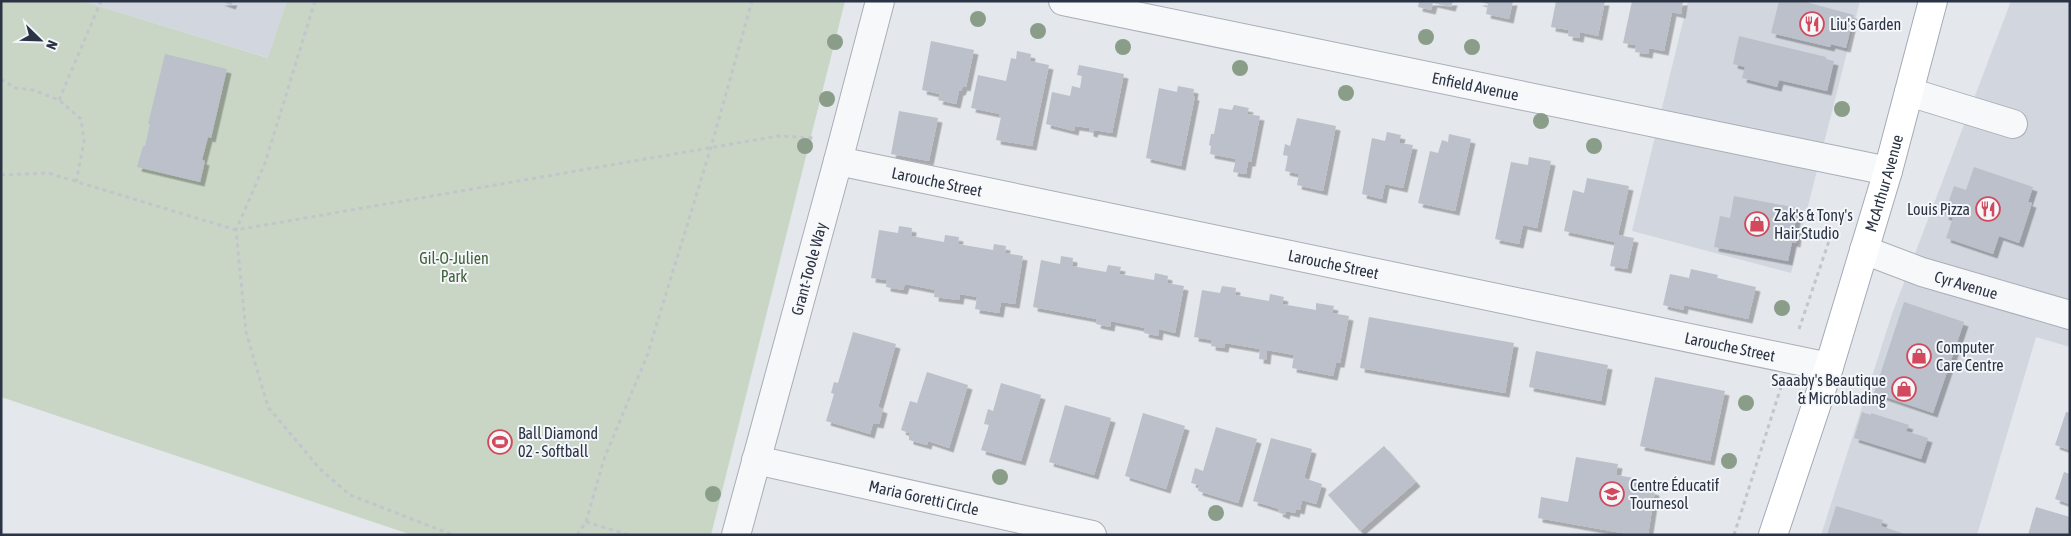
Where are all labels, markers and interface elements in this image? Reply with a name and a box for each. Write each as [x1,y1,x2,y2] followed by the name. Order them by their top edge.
[1799,11,1825,37] restaurant icon: Liu's Garden
[15,15,65,65] north arrow
[1830,15,1901,33] place label: Liu's Garden
[43,38,61,52] text: N
[1430,68,1520,104] street label: Enfield Avenue
[1861,133,1906,234] street label: McArthur Avenue
[890,163,984,200] street label: Larouche Street
[1975,196,2001,222] restaurant icon: Louis Pizza
[1907,200,1970,218] place label: Louis Pizza
[1774,206,1853,242] place label: Zak's & Tony's Hair Studio
[1744,211,1770,237] shop icon: Zak's & Tony's Hair Studio
[787,220,831,317] street label: Grant-Toole Way
[1287,246,1381,282] street label: Larouche Street
[419,249,489,285] park label: Gil-O-Julien Park
[1932,267,2000,303] street label: Cyr Avenue
[1683,328,1777,365] street label: Larouche Street
[1936,338,2004,374] place label: Computer Care Centre
[1906,343,1932,369] shop icon: Computer Care Centre
[1772,371,1886,408] place label: Saaaby's Beautique & Microblading
[1891,376,1917,402] shop icon: Saaaby's Beautique & Microblading
[518,424,598,460] place label: Ball Diamond 02 - Softball
[487,429,513,455] sports icon: Ball Diamond 02 - Softball
[867,476,981,518] street label: Maria Goretti Circle
[1630,476,1720,512] place label: Centre Éducatif Tournesol
[1599,481,1625,507] school or university icon: Centre Éducatif Tournesol

